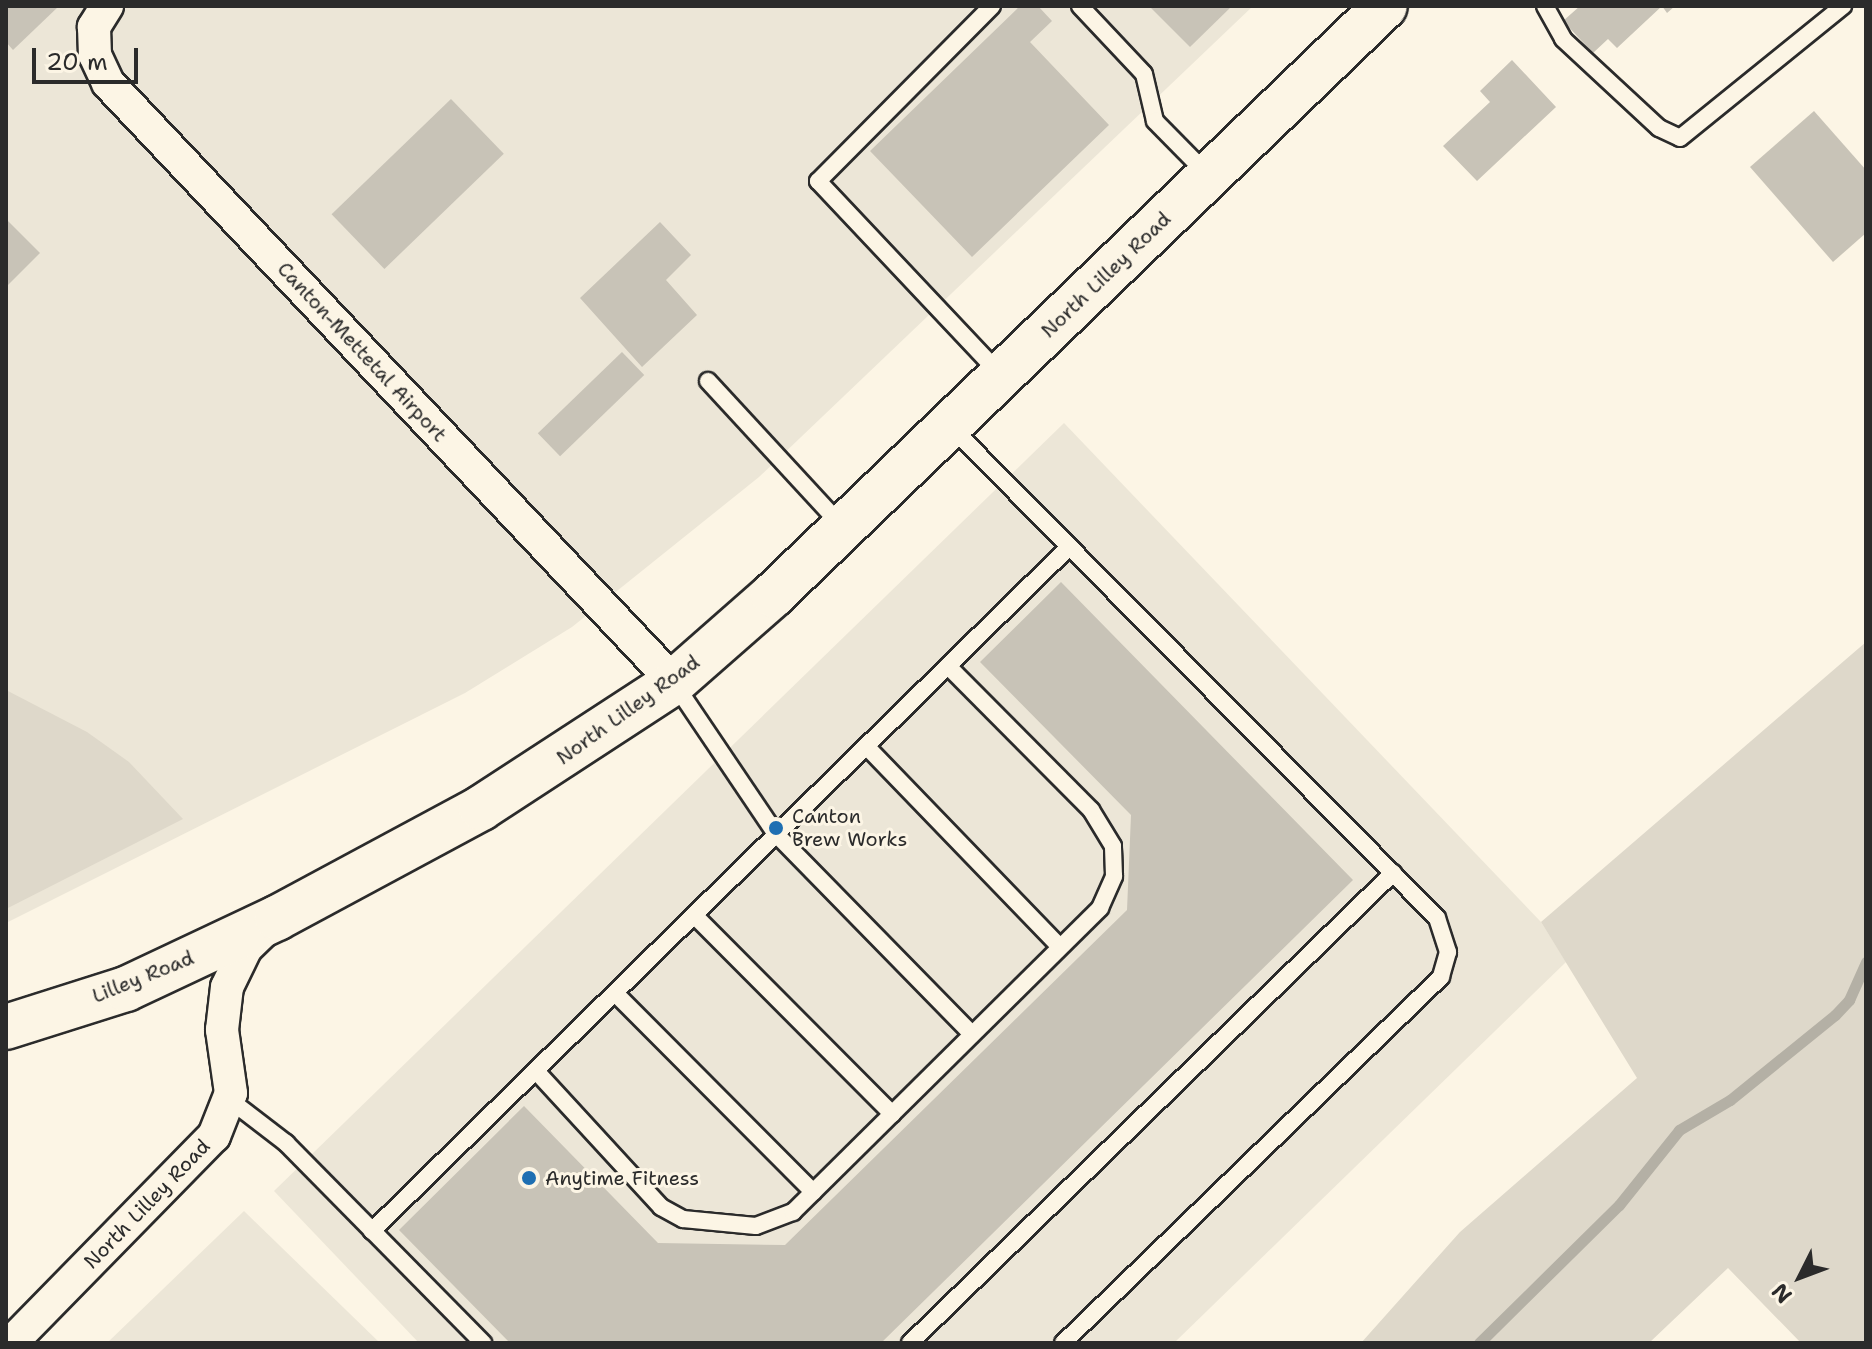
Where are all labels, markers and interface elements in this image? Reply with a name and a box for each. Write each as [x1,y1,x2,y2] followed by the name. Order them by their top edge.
[36,32,142,82] scale bar
[46,46,108,78] text: 20 m
[1036,207,1176,343] street label: North Lilley Road
[272,257,452,447] street label: Canton-Mettetal Airport
[552,650,704,770] street label: North Lilley Road
[792,804,907,851] place label: Canton Brew Works
[767,819,785,837] marker: Canton Brew Works
[89,946,197,1008] street label: Lilley Road
[79,1134,215,1274] street label: North Lilley Road
[545,1166,699,1190] place label: Anytime Fitness
[520,1169,538,1187] marker: Anytime Fitness
[1760,1237,1840,1317] north arrow
[1765,1277,1798,1310] text: N

